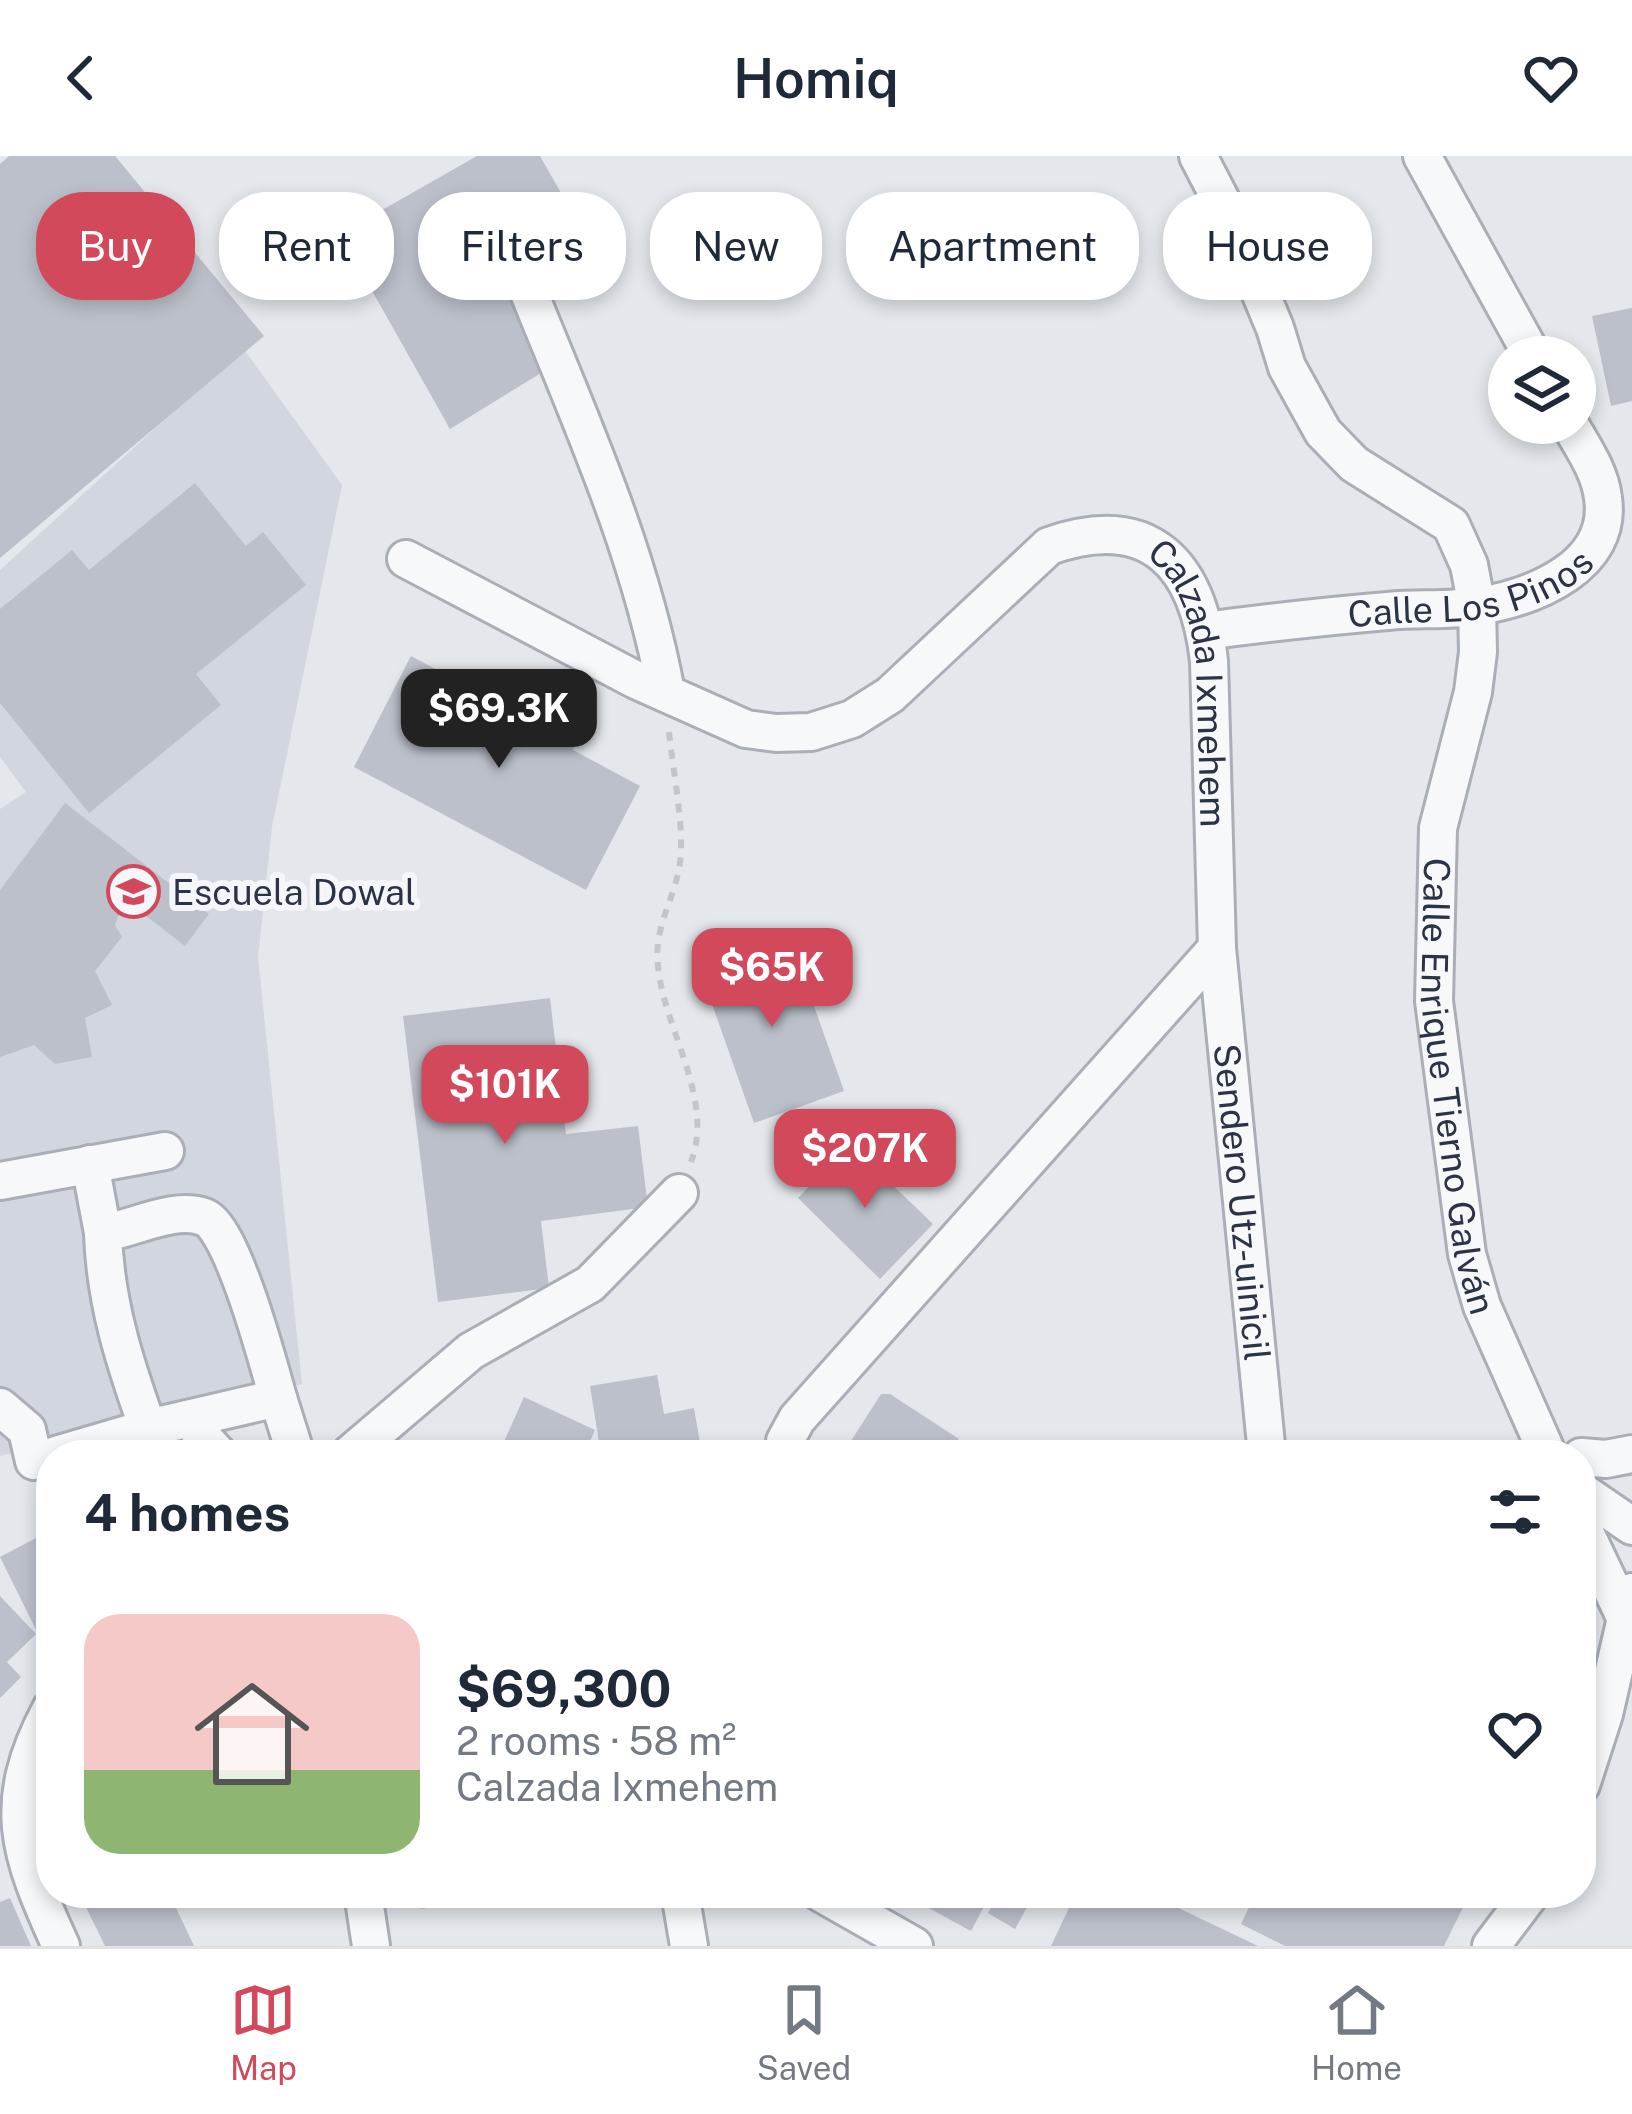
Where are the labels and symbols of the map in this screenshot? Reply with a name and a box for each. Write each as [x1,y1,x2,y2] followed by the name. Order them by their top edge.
[1140,530,1235,828] street label: Calzada Ixmehem
[1346,541,1601,635] street label: Calle Los Pinos
[401,669,597,771] pin: $69.3K
[1412,857,1504,1319] street label: Calle Enrique Tierno Galván
[105,864,161,920] school or university icon: Escuela Dowal
[172,871,416,913] place label: Escuela Dowal
[701,928,843,1030] pin: $65K
[1206,1042,1279,1363] street label: Sendero Utz-uinicil
[421,1045,589,1147] pin: $101K
[781,1109,949,1211] pin: $207K

